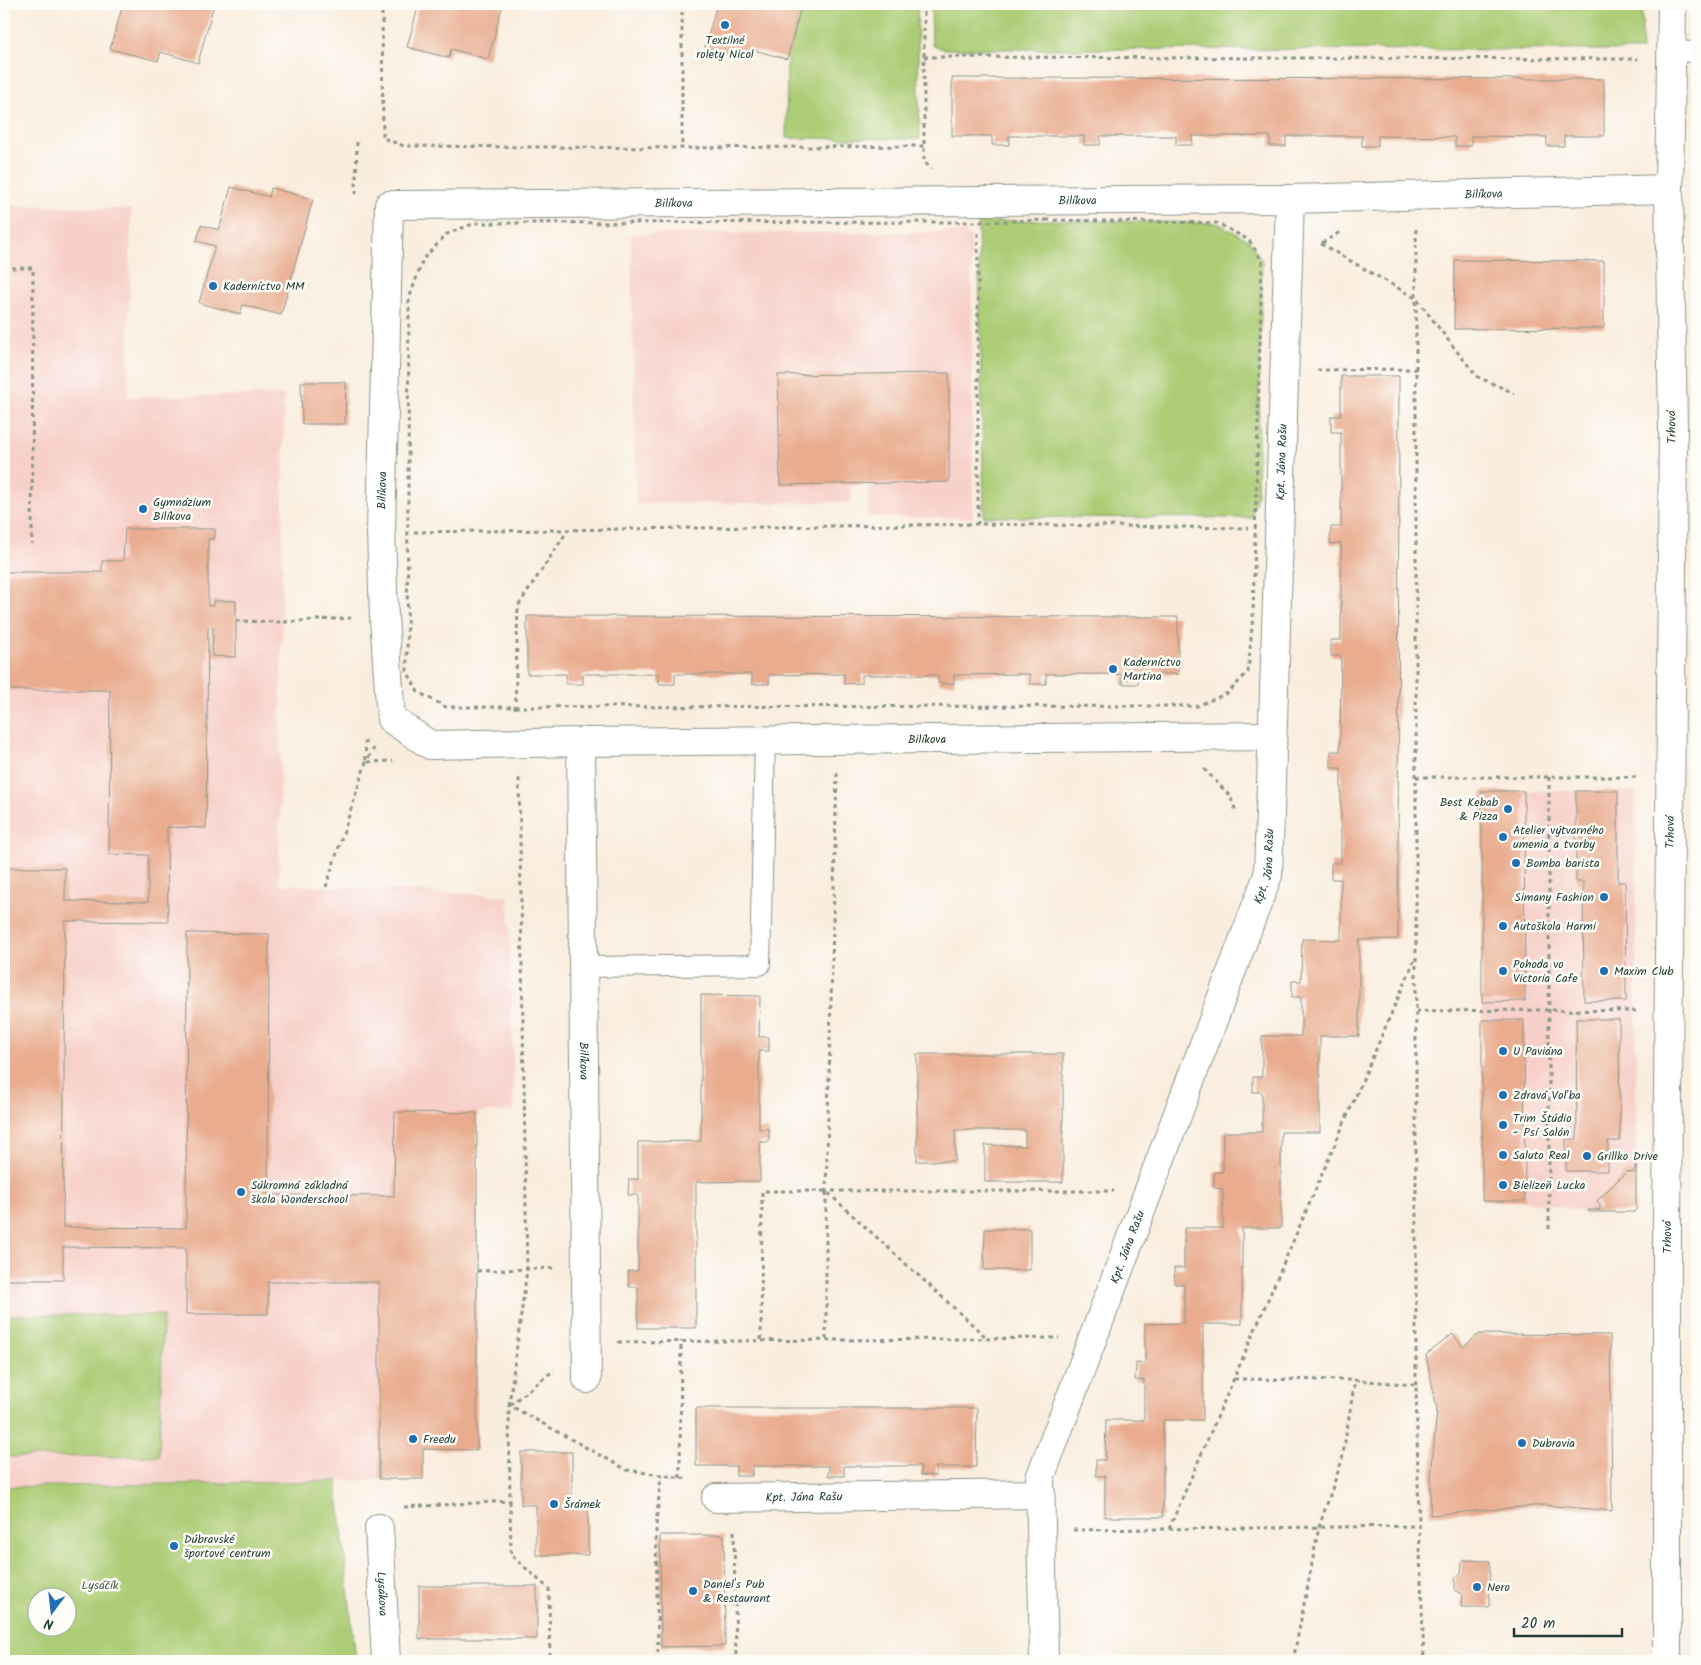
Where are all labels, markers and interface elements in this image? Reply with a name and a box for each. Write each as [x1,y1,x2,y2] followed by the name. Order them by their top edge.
[719,19,731,31] marker: Textilné rolety Nicol
[696,31,754,64] place label: Textilné rolety Nicol
[1464,184,1503,204] street label: Bilíkova
[1059,191,1097,210] street label: Bilíkova
[655,193,693,213] street label: Bilíkova
[223,277,305,296] place label: Kaderníctvo MM
[207,280,219,292] marker: Kaderníctvo MM
[1662,409,1682,444] street label: Trhová
[1271,423,1292,501] street label: Kpt. Jána Rašu
[372,471,392,510] street label: Bilíkova
[153,493,211,526] place label: Gymnázium Bilíkova
[137,503,149,515] marker: Gymnázium Bilíkova
[1123,653,1181,686] place label: Kaderníctvo Martina
[1107,663,1119,675] marker: Kaderníctvo Martina
[908,730,946,749] street label: Bilíkova
[1440,793,1499,826] place label: Best Kebab & Pizza
[1502,803,1514,815] marker: Best Kebab & Pizza
[1660,814,1680,849] street label: Trhová
[1513,821,1604,854] place label: Atelier výtvarného umenia a tvorby
[1248,828,1279,907] street label: Kpt. Jána Rašu
[1497,831,1509,843] marker: Atelier výtvarného umenia a tvorby
[1526,854,1600,873] place label: Bomba barista
[1510,857,1522,869] marker: Bomba barista
[1515,888,1594,907] place label: Simany Fashion
[1598,891,1610,903] marker: Simany Fashion
[1513,917,1597,936] place label: Autoškola Harmi
[1497,920,1509,932] marker: Autoškola Harmi
[1513,955,1578,988] place label: Pohoda vo Victoria Cafe
[1614,962,1674,981] place label: Maxim Club
[1497,965,1509,977] marker: Pohoda vo Victoria Cafe
[1598,965,1610,977] marker: Maxim Club
[574,1042,594,1080] street label: Bilíkova
[1513,1042,1563,1061] place label: U Paviána
[1497,1045,1509,1057] marker: U Paviána
[1513,1086,1581,1105] place label: Zdravá Voľba
[1497,1089,1509,1101] marker: Zdravá Voľba
[1513,1109,1572,1142] place label: Trim Štúdio - Psí Salón
[1497,1119,1509,1131] marker: Trim Štúdio - Psí Salón
[1513,1146,1570,1165] place label: Saluto Real
[1597,1147,1659,1166] place label: Grillko Drive
[1497,1149,1509,1161] marker: Saluto Real
[1581,1150,1593,1162] marker: Grillko Drive
[251,1176,349,1209] place label: Súkromná základná škola Wonderschool
[1513,1176,1586,1195] place label: Bielizeň Lucka
[1497,1179,1509,1191] marker: Bielizeň Lucka
[235,1186,247,1198] marker: Súkromná základná škola Wonderschool
[1105,1207,1150,1286] street label: Kpt. Jána Rašu
[1657,1219,1677,1254] street label: Trhová
[423,1430,456,1449] place label: Freedu
[407,1433,419,1445] marker: Freedu
[1532,1434,1575,1453] place label: Dubravia
[1516,1437,1528,1449] marker: Dubravia
[765,1487,843,1507] street label: Kpt. Jána Rašu
[564,1495,601,1514] place label: Šrámek
[548,1498,560,1510] marker: Šrámek
[184,1530,271,1563] place label: Dúbravské športové centrum
[168,1540,180,1552] marker: Dúbravské športové centrum
[372,1571,393,1617] street label: Lysákova
[703,1575,771,1608] place label: Daniel's Pub & Restaurant
[82,1576,119,1595] park label: Lysáčík
[1487,1578,1510,1597] place label: Nero
[1471,1581,1483,1593] marker: Nero
[687,1585,699,1597] marker: Daniel's Pub & Restaurant
[28,1588,78,1638] north arrow
[1514,1605,1621,1637] scale bar
[42,1612,56,1635] text: N
[1521,1612,1555,1636] text: 20 m

